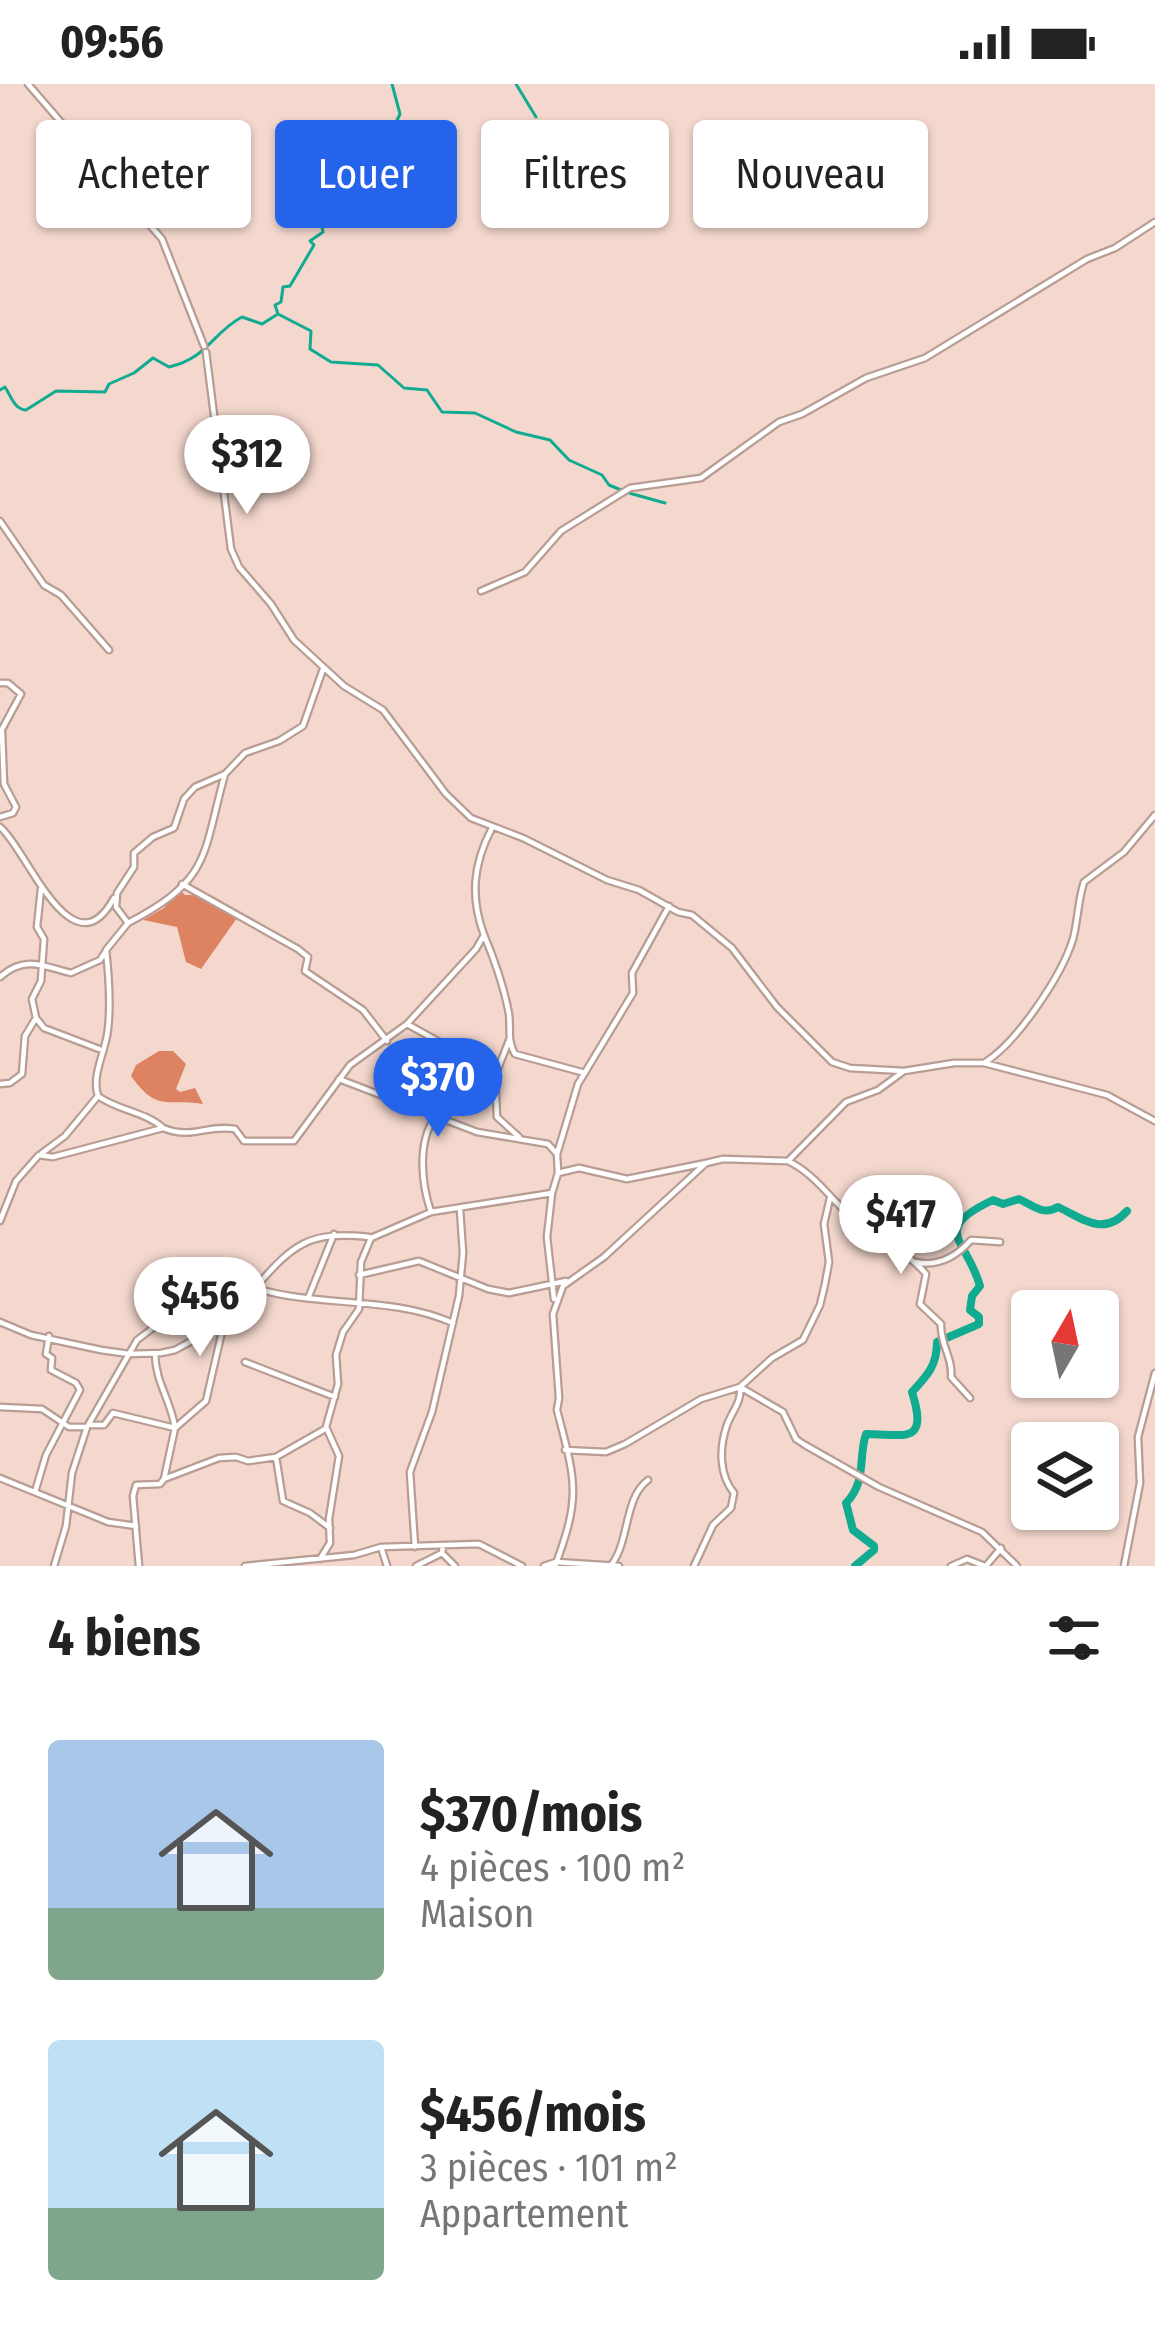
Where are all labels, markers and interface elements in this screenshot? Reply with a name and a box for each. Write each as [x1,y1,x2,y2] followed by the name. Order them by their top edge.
[60,15,164,69] text: 09:56
[36,120,251,228] chip: Acheter
[275,120,457,228] chip: Louer
[481,120,669,228] chip: Filtres
[693,120,928,228] chip: Nouveau
[176,415,318,517] pin: $312
[211,431,283,477] text: $312
[367,1038,509,1140] pin: $370
[400,1054,476,1100] text: $370
[830,1175,972,1277] pin: $417
[866,1191,936,1237] text: $417
[129,1257,271,1359] pin: $456
[161,1273,239,1319] text: $456
[1011,1290,1119,1398] north arrow
[1011,1290,1119,1530] map controls
[1011,1422,1119,1530] button: layers
[1041,1605,1107,1671] icon: filters
[48,1607,201,1669] text: 4 biens
[420,1783,642,1845] text: $370/mois
[144,1788,288,1932] icon: home
[420,1845,685,1891] text: 4 pièces · 100 m²
[420,1891,534,1937] text: Maison
[420,2083,646,2145] text: $456/mois
[144,2088,288,2232] icon: home
[420,2145,678,2191] text: 3 pièces · 101 m²
[420,2191,628,2237] text: Appartement

